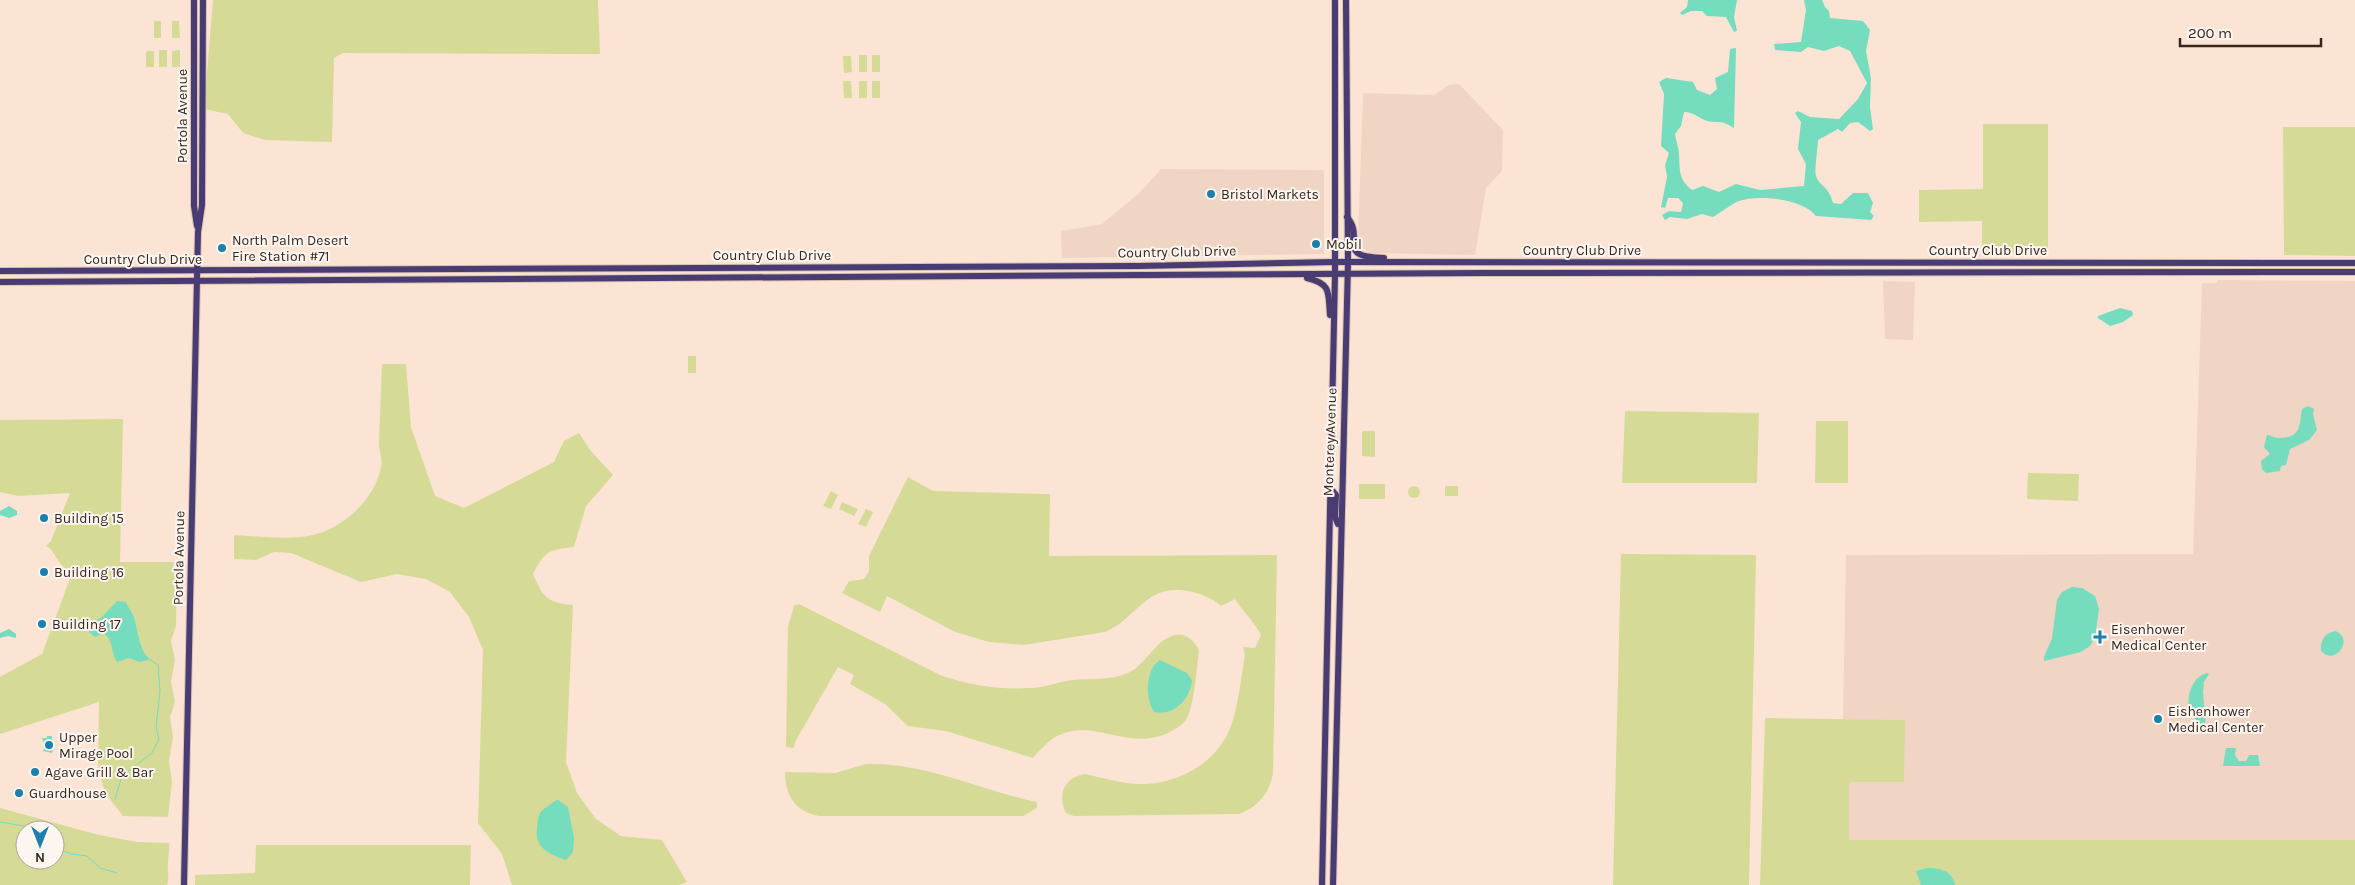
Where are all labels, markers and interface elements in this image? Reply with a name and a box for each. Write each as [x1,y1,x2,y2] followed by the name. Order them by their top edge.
[2180,15,2321,47] scale bar
[2188,24,2232,42] text: 200 m
[174,69,191,163] street label: Portola Avenue
[1221,186,1319,203] place label: Bristol Markets
[1205,188,1217,200] marker: Bristol Markets
[232,232,348,265] place label: North Palm Desert Fire Station #71
[1326,236,1362,253] place label: Mobil
[1310,238,1322,250] marker: Mobil
[216,242,228,254] marker: North Palm Desert Fire Station #71
[1118,242,1236,262] street label: Country Club Drive
[1523,242,1641,259] street label: Country Club Drive
[1929,242,2047,259] street label: Country Club Drive
[713,247,831,264] street label: Country Club Drive
[84,251,202,268] street label: Country Club Drive
[1320,387,1340,497] street label: Monterey Avenue
[54,510,124,527] place label: Building 15
[170,511,188,605] street label: Portola Avenue
[38,512,50,524] marker: Building 15
[54,564,124,581] place label: Building 16
[38,566,50,578] marker: Building 16
[52,616,121,633] place label: Building 17
[36,618,48,630] marker: Building 17
[2111,621,2207,654] place label: Eisenhower Medical Center
[2093,630,2107,644] marker: Eisenhower Medical Center
[2168,703,2264,736] place label: Eishenhower Medical Center
[2152,713,2164,725] marker: Eishenhower Medical Center
[59,729,133,762] place label: Upper Mirage Pool
[43,739,55,751] marker: Upper Mirage Pool
[45,764,154,781] place label: Agave Grill & Bar
[29,766,41,778] marker: Agave Grill & Bar
[29,785,107,802] place label: Guardhouse
[13,787,25,799] marker: Guardhouse
[15,820,65,870] north arrow
[35,849,45,866] text: N

